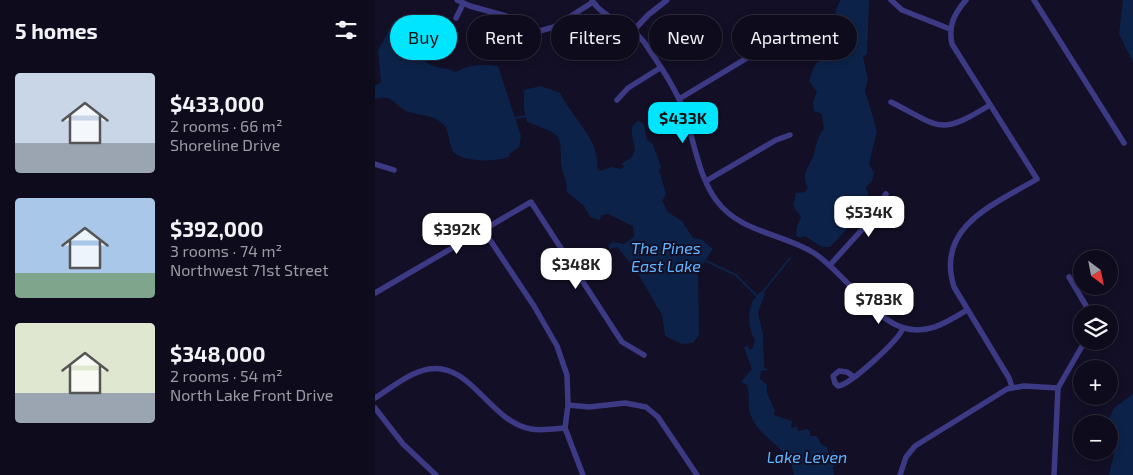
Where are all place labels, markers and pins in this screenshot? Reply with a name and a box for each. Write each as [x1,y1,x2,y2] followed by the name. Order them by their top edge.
[648,102,718,144] pin: $433K
[834,196,904,238] pin: $534K
[422,212,492,255] pin: $392K
[541,248,611,290] pin: $348K
[844,282,914,325] pin: $783K

